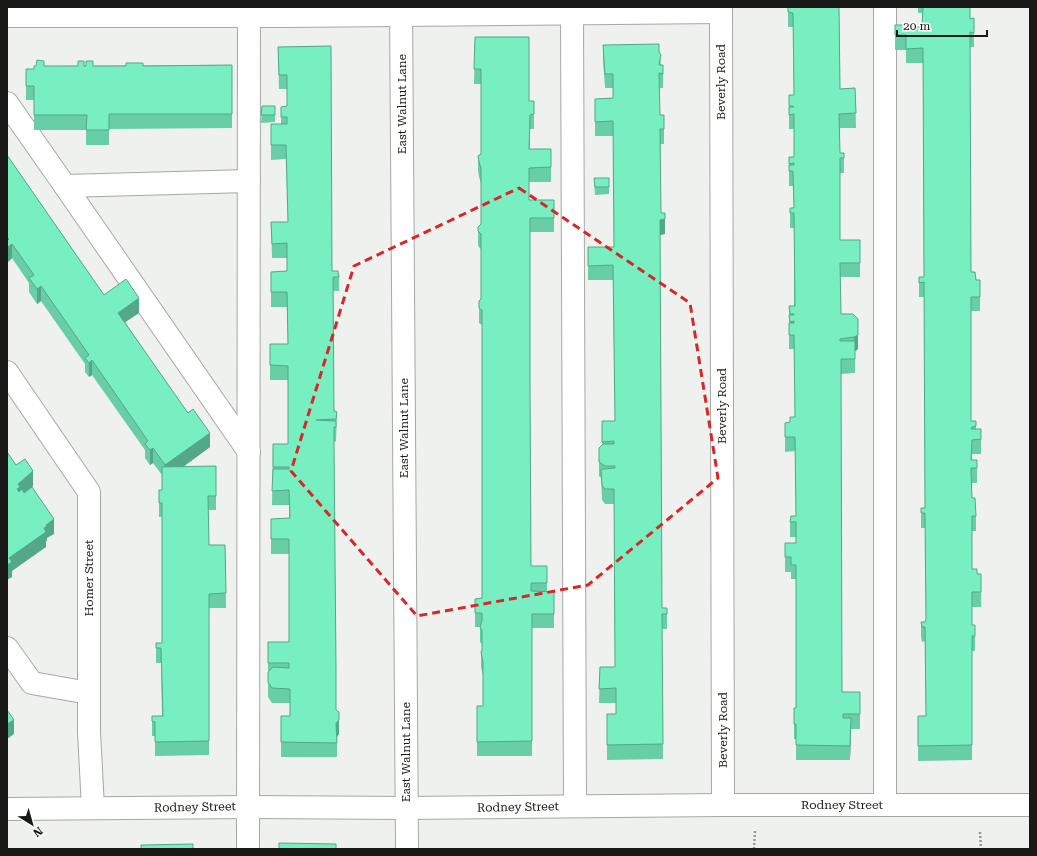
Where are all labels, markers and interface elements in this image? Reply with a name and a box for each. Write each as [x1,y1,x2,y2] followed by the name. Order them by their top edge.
[897,12,987,38] scale bar
[903,19,930,33] text: 20 m
[714,44,728,120] street label: Beverly Road
[395,53,409,154] street label: East Walnut Lane
[715,368,729,444] street label: Beverly Road
[397,377,411,478] street label: East Walnut Lane
[82,539,96,617] street label: Homer Street
[716,692,730,768] street label: Beverly Road
[399,701,413,802] street label: East Walnut Lane
[801,798,884,812] street label: Rodney Street
[154,799,237,815] street label: Rodney Street
[477,799,560,815] street label: Rodney Street
[12,804,52,844] north arrow
[30,824,45,840] text: N

